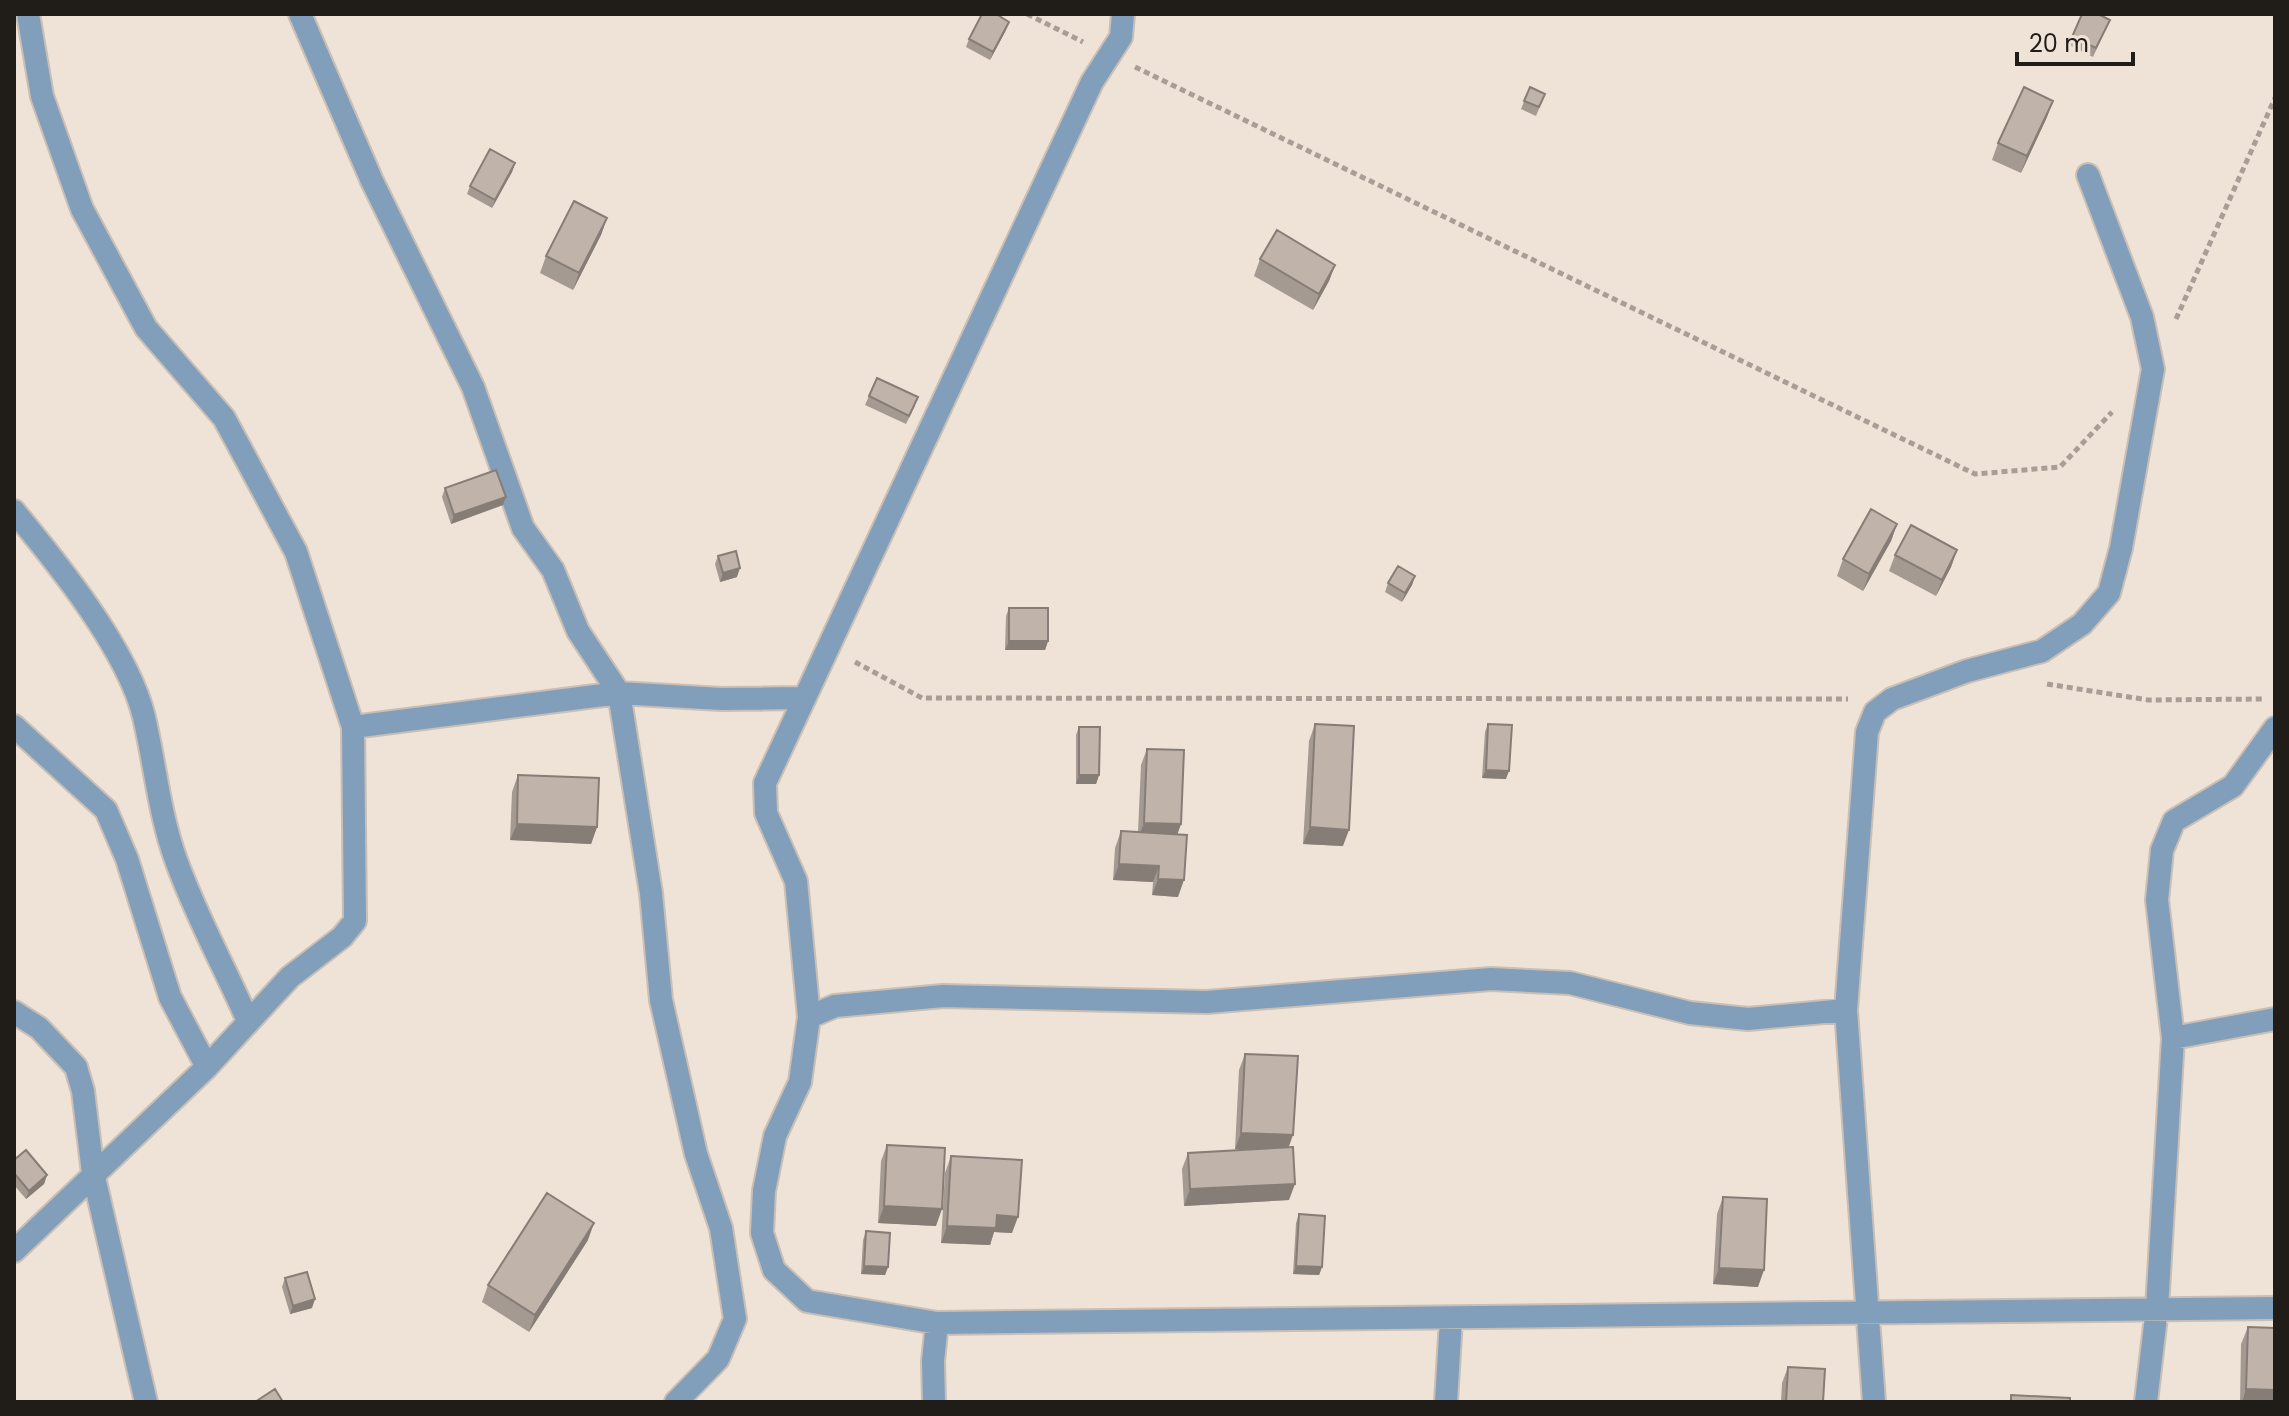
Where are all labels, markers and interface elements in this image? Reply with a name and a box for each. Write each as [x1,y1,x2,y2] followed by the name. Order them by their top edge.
[2017,16,2133,66] scale bar
[2029,27,2089,60] text: 20 m

